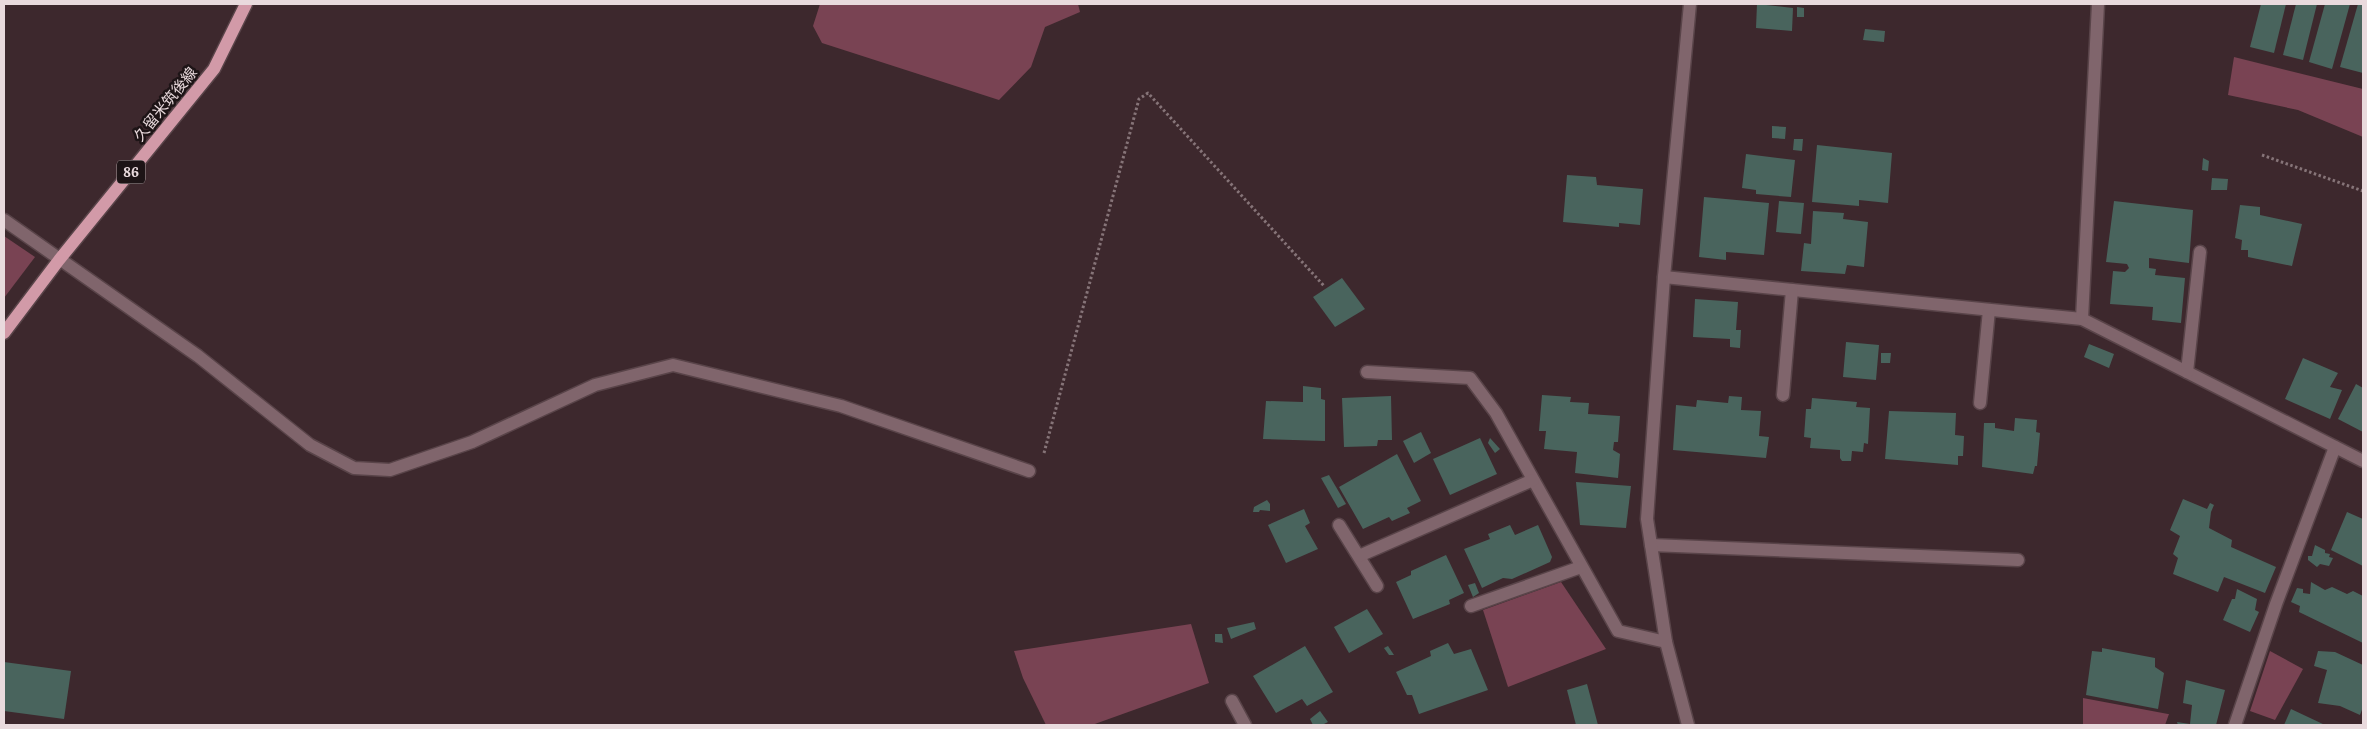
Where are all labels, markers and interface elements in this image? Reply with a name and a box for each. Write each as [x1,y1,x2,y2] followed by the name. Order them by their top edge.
[129,63,201,145] street label: 久留米筑後線
[117,160,145,183] road number: 86

